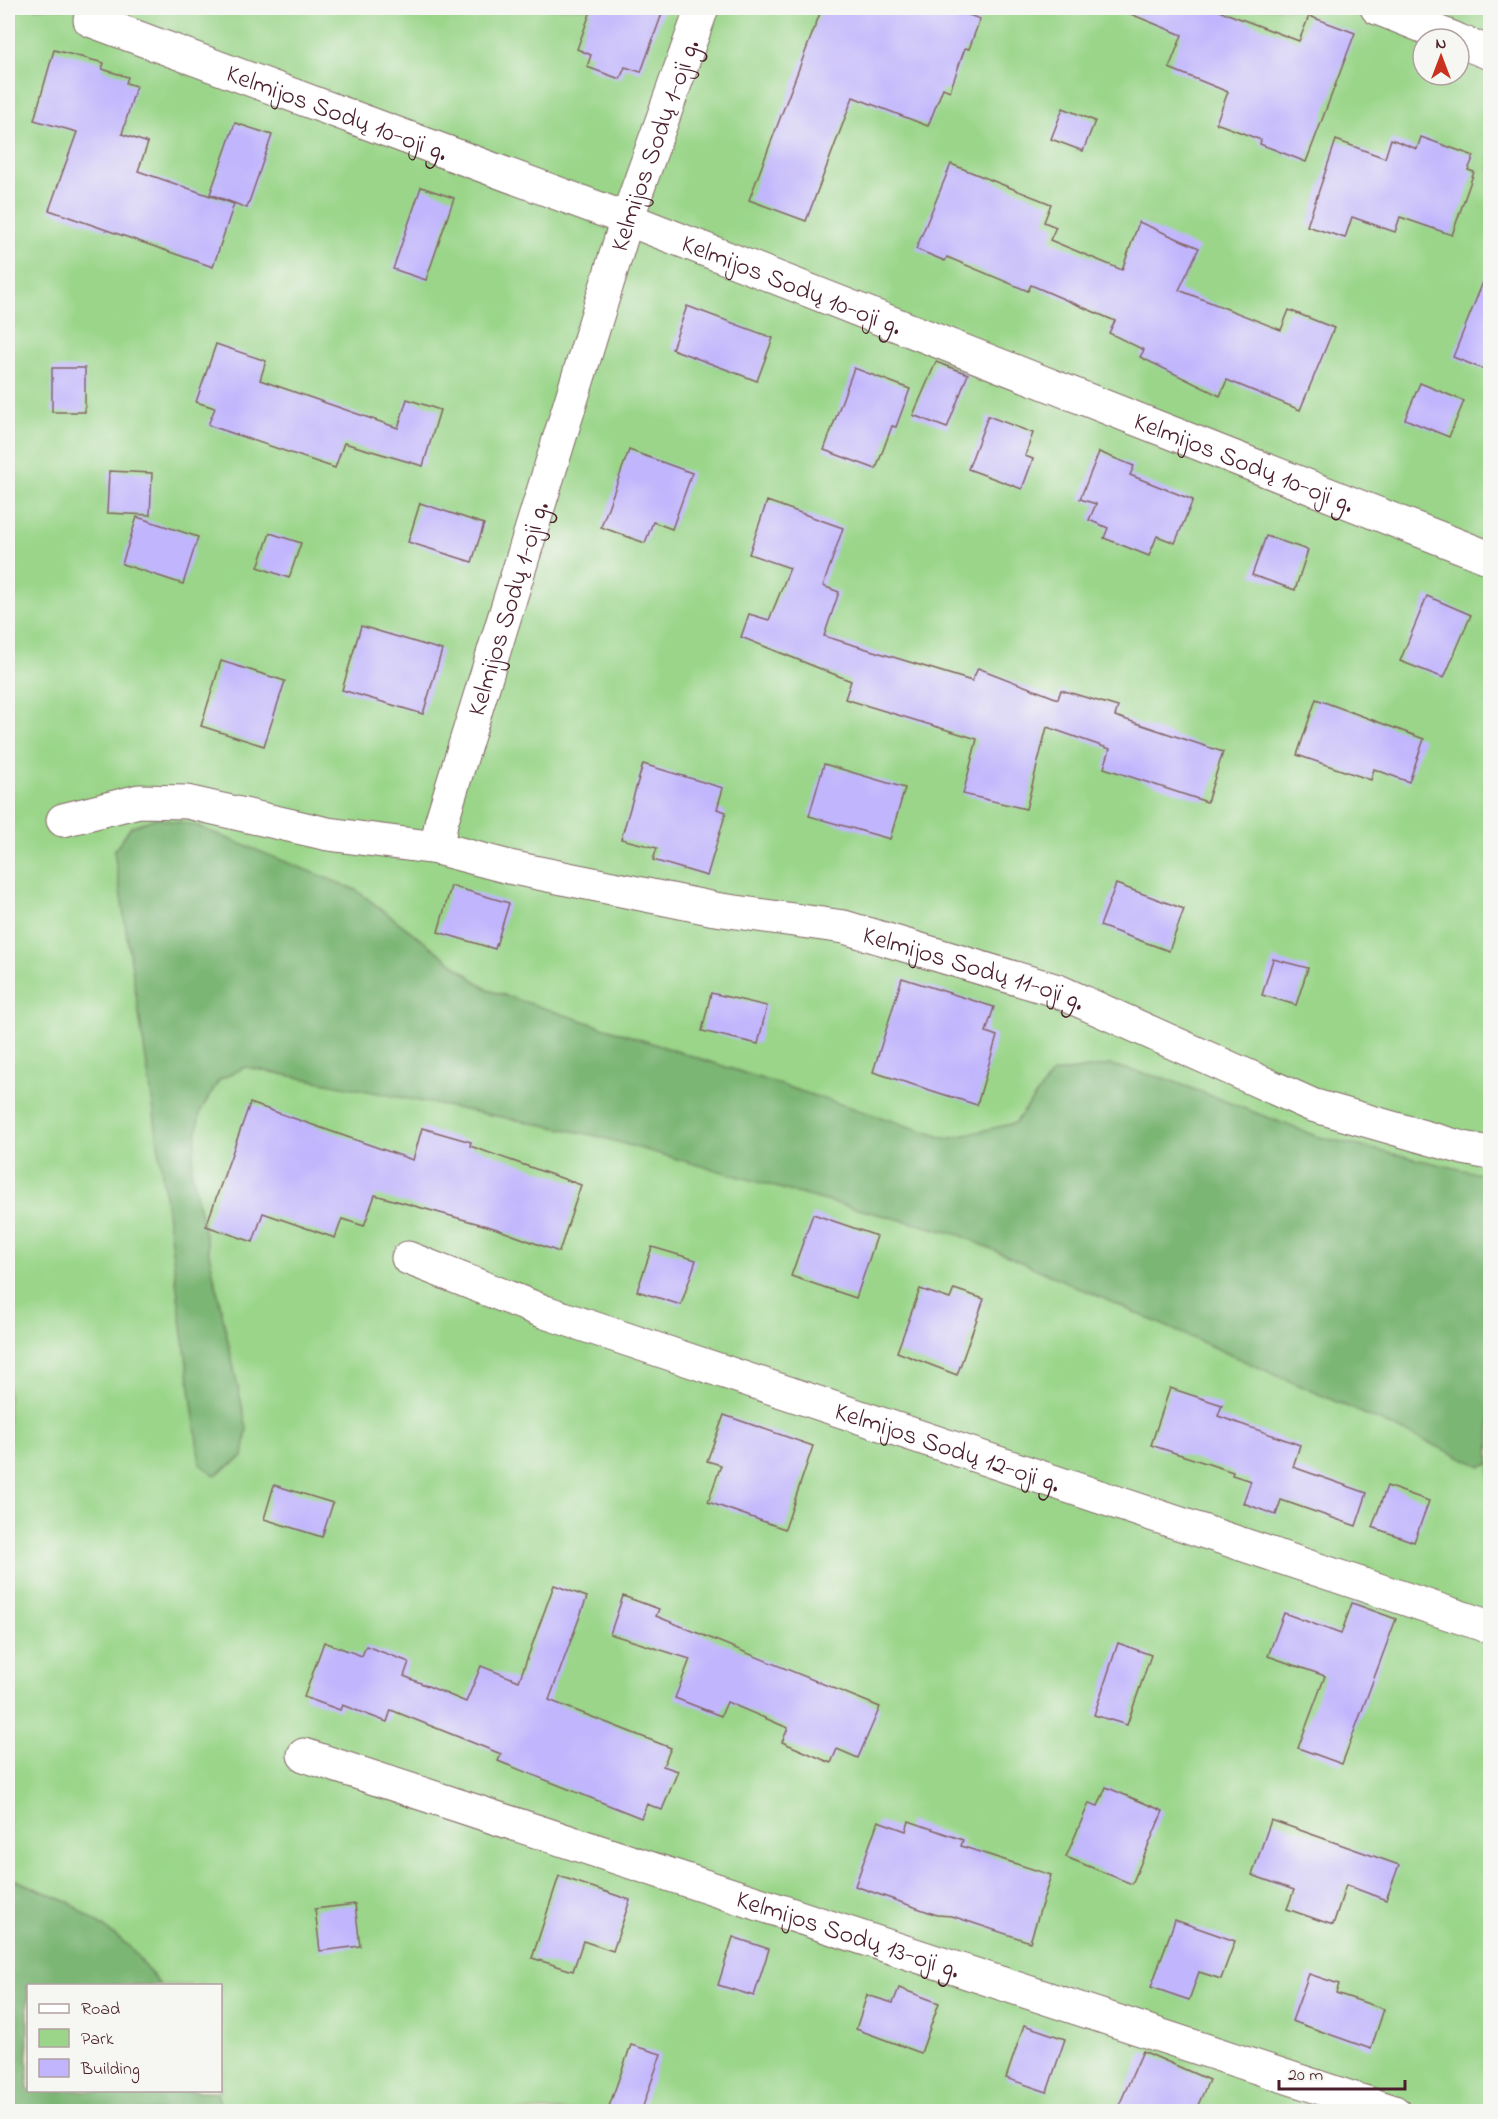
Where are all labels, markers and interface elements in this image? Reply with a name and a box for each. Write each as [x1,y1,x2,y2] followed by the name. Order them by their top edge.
[1411,27,1471,87] north arrow
[1436,32,1447,56] text: N
[602,35,711,257] street label: Kelmijos Sodų 1-oji g.
[220,56,453,173] street label: Kelmijos Sodų 10-oji g.
[675,226,907,347] street label: Kelmijos Sodų 10-oji g.
[1128,404,1359,525] street label: Kelmijos Sodų 10-oji g.
[459,497,561,721] street label: Kelmijos Sodų 1-oji g.
[858,918,1090,1023] street label: Kelmijos Sodų 11-oji g.
[829,1394,1065,1504] street label: Kelmijos Sodų 12-oji g.
[731,1882,964,1991] street label: Kelmijos Sodų 13-oji g.
[27,1984,222,2092] legend
[81,1997,120,2023] text: Road
[81,2027,114,2053] text: Park
[1279,2053,1405,2091] scale bar
[80,2057,140,2084] text: Building
[1288,2063,1323,2089] text: 20 m

